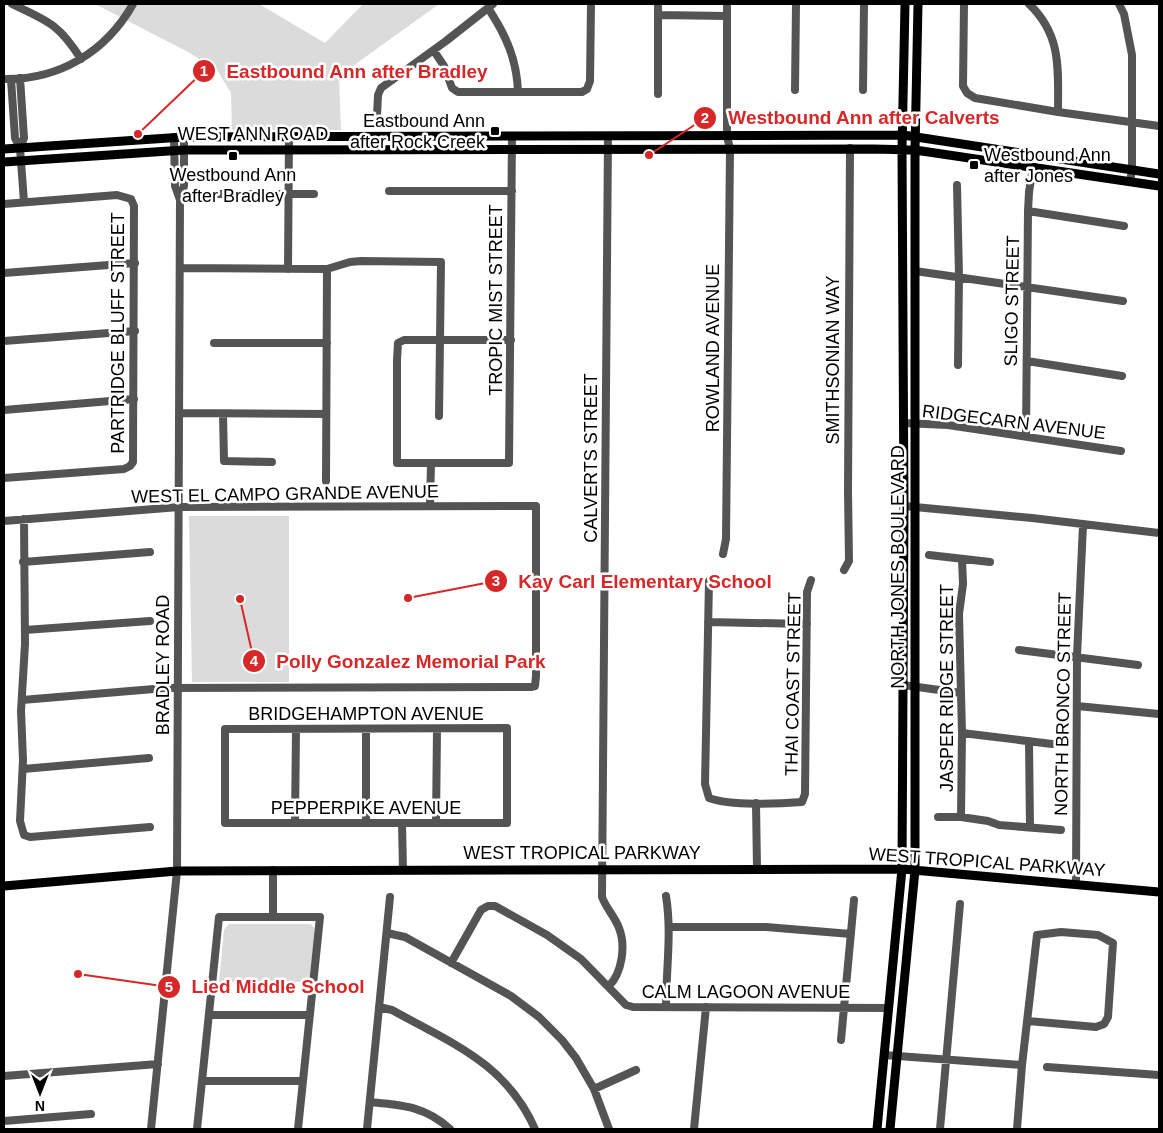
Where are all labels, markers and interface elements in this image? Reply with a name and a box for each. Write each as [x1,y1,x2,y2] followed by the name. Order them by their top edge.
[191,54,498,88] callout: Eastbound Ann after Bradley
[226,61,488,82] text: Eastbound Ann after Bradley
[200,62,208,79] text: 1
[693,101,1010,135] callout: Westbound Ann after Calverts
[728,107,1000,128] text: Westbound Ann after Calverts
[701,109,709,126] text: 2
[350,111,486,152] place label: Eastbound Ann after Rock Creek
[178,124,328,144] street label: WEST ANN ROAD
[489,125,501,137] marker: Eastbound Ann after Rock Creek
[984,145,1111,186] place label: Westbound Ann after Jones
[227,150,239,162] marker: Westbound Ann after Bradley
[968,159,980,171] marker: Westbound Ann after Jones
[170,165,296,206] place label: Westbound Ann after Bradley
[486,204,506,396] street label: TROPIC MIST STREET
[108,212,128,454] street label: PARTRIDGE BLUFF STREET
[1001,235,1023,367] street label: SLIGO STREET
[703,264,723,432] street label: ROWLAND AVENUE
[823,275,843,445] street label: SMITHSONIAN WAY
[581,373,601,543] street label: CALVERTS STREET
[921,401,1107,443] street label: RIDGECARN AVENUE
[888,445,908,689] street label: NORTH JONES BOULEVARD
[131,481,439,507] street label: WEST EL CAMPO GRANDE AVENUE
[483,564,781,598] callout: Kay Carl Elementary School
[518,571,772,592] text: Kay Carl Elementary School
[492,572,500,589] text: 3
[937,584,957,792] street label: JASPER RIDGE STREET
[781,592,805,776] street label: THAI COAST STREET
[1051,592,1075,816] street label: NORTH BRONCO STREET
[153,595,173,735] street label: BRADLEY ROAD
[241,644,556,678] callout: Polly Gonzalez Memorial Park
[276,651,546,672] text: Polly Gonzalez Memorial Park
[250,652,259,669] text: 4
[248,704,484,724] street label: BRIDGEHAMPTON AVENUE
[271,798,461,818] street label: PEPPERPIKE AVENUE
[463,843,701,863] street label: WEST TROPICAL PARKWAY
[868,844,1106,880] street label: WEST TROPICAL PARKWAY
[157,970,375,1004] callout: Lied Middle School
[191,976,365,997] text: Lied Middle School
[165,978,173,995] text: 5
[642,982,850,1002] street label: CALM LAGOON AVENUE
[15,1068,65,1118] north arrow
[35,1098,45,1114] text: N

